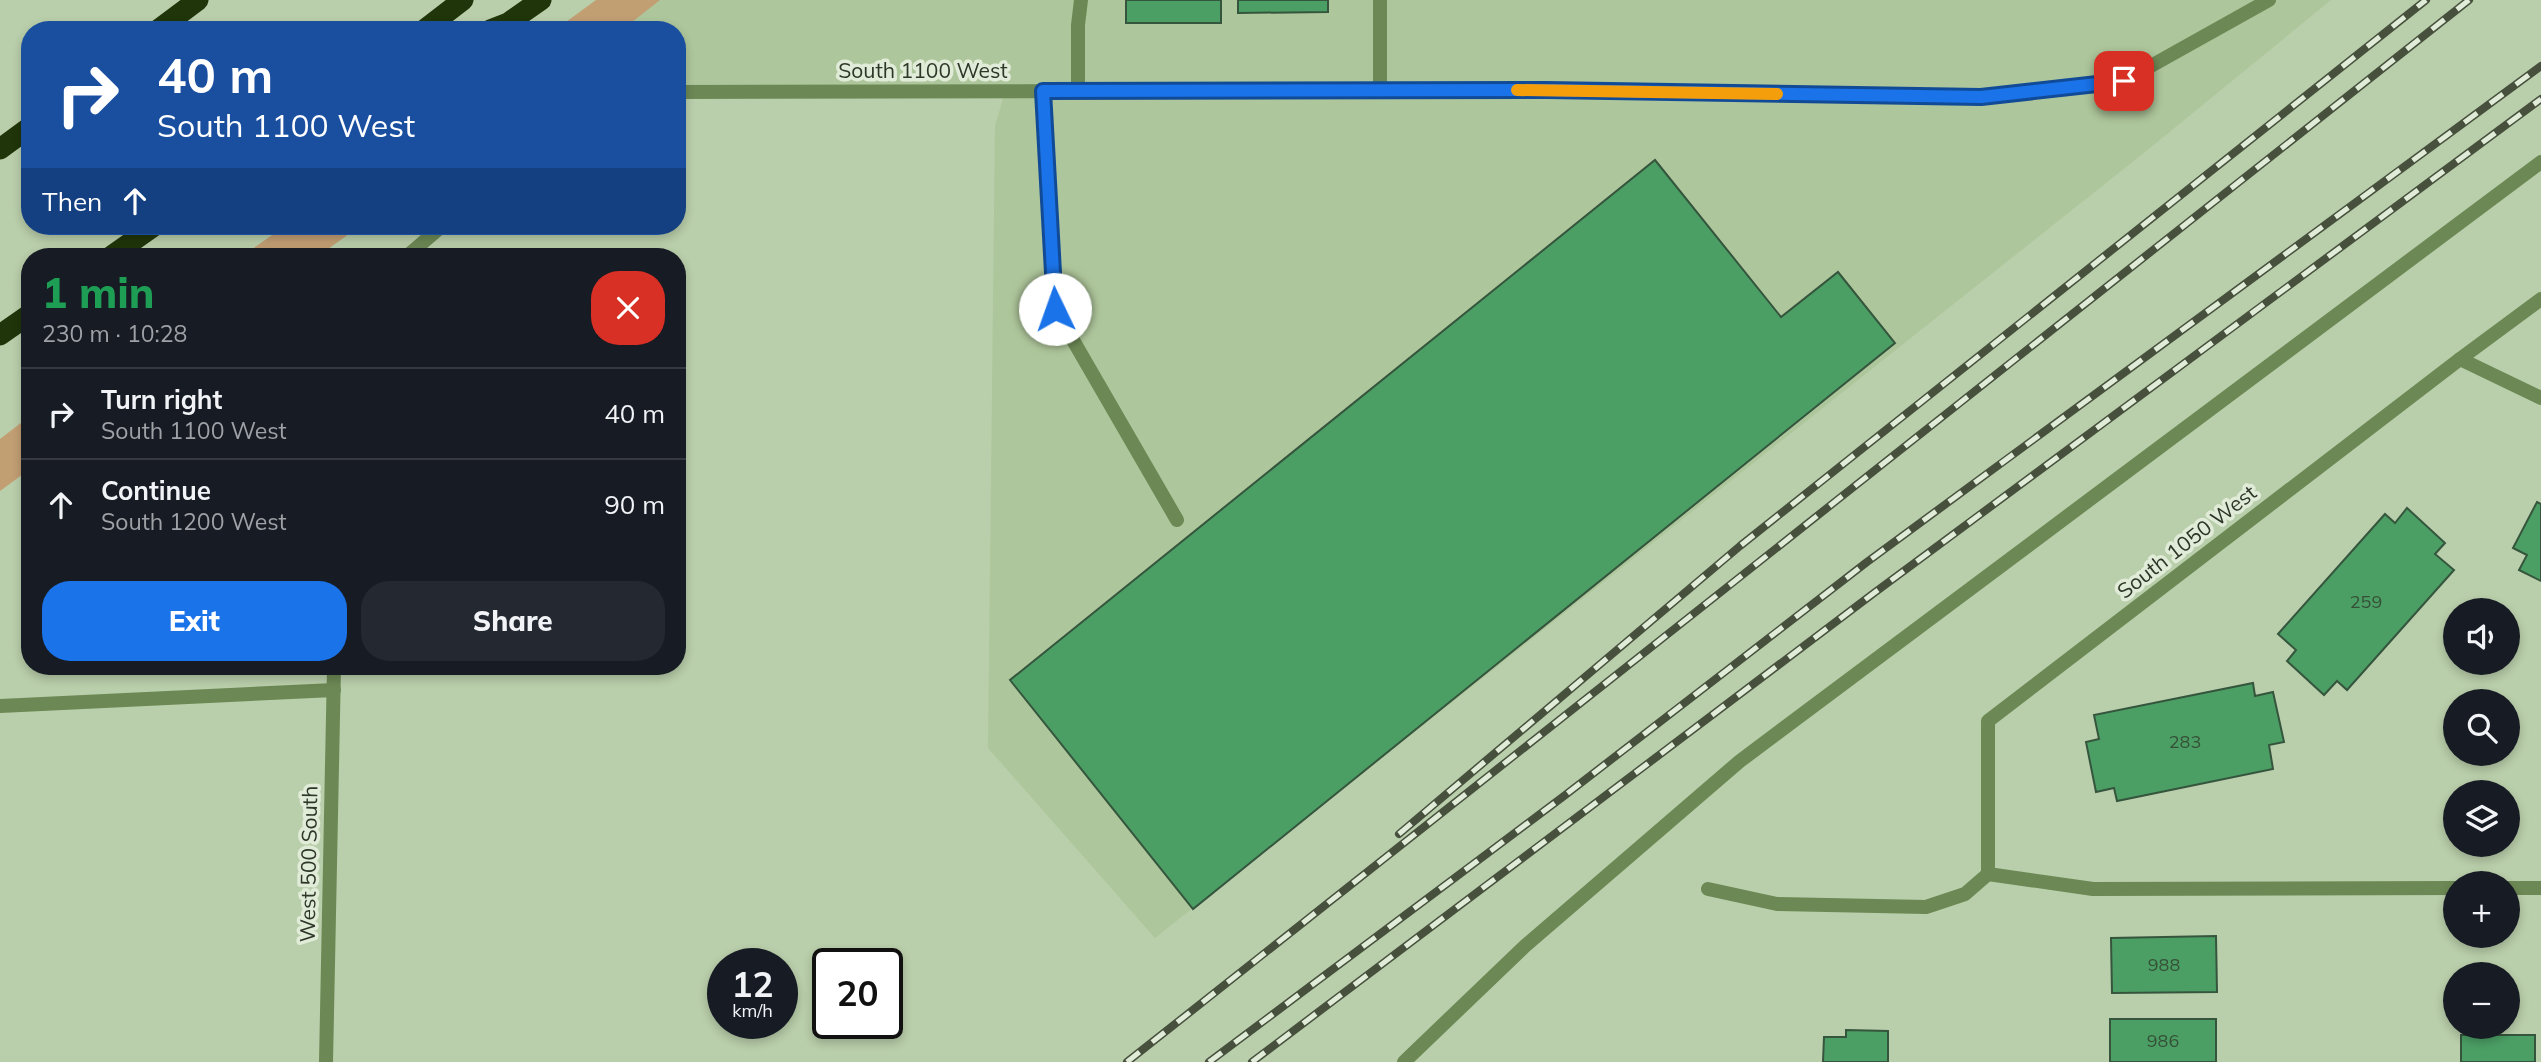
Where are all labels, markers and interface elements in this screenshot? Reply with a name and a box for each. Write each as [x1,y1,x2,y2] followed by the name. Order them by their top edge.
[157,44,273,105] text: 40 m
[42,49,133,140] icon: right
[2094,51,2154,111] pin
[838,57,1008,83] street label: South 1100 West
[2105,62,2143,100] icon: arrive
[157,105,415,145] text: South 1100 West
[116,182,154,220] icon: ahead
[42,185,102,218] text: Then
[42,266,155,319] text: 1 min
[591,271,665,345] button: close
[1018,272,1092,346] position arrow
[42,319,187,348] text: 230 m · 10:28
[101,383,222,416] text: Turn right
[42,395,80,433] icon: right
[604,397,665,430] text: 40 m
[101,416,287,445] text: South 1100 West
[101,474,211,507] text: Continue
[2112,479,2261,604] street label: South 1050 West
[42,486,80,524] icon: ahead
[604,488,665,521] text: 90 m
[101,507,287,536] text: South 1200 West
[42,581,347,661] button: Exit
[361,581,665,661] button: Share
[2350,590,2382,613] house number: 259
[2443,598,2520,1039] map controls
[2443,598,2520,675] button: sound
[2443,689,2520,766] button: search
[2169,730,2201,753] house number: 283
[2443,780,2520,857] button: layers
[294,785,322,943] street label: West 500 South
[2443,871,2520,948] button: +
[812,948,903,1039] speed limit sign: 20
[2148,953,2180,976] house number: 988
[731,962,774,1006] text: 12
[2443,962,2520,1039] button: −
[732,999,773,1022] text: km/h
[2147,1029,2179,1052] house number: 986

